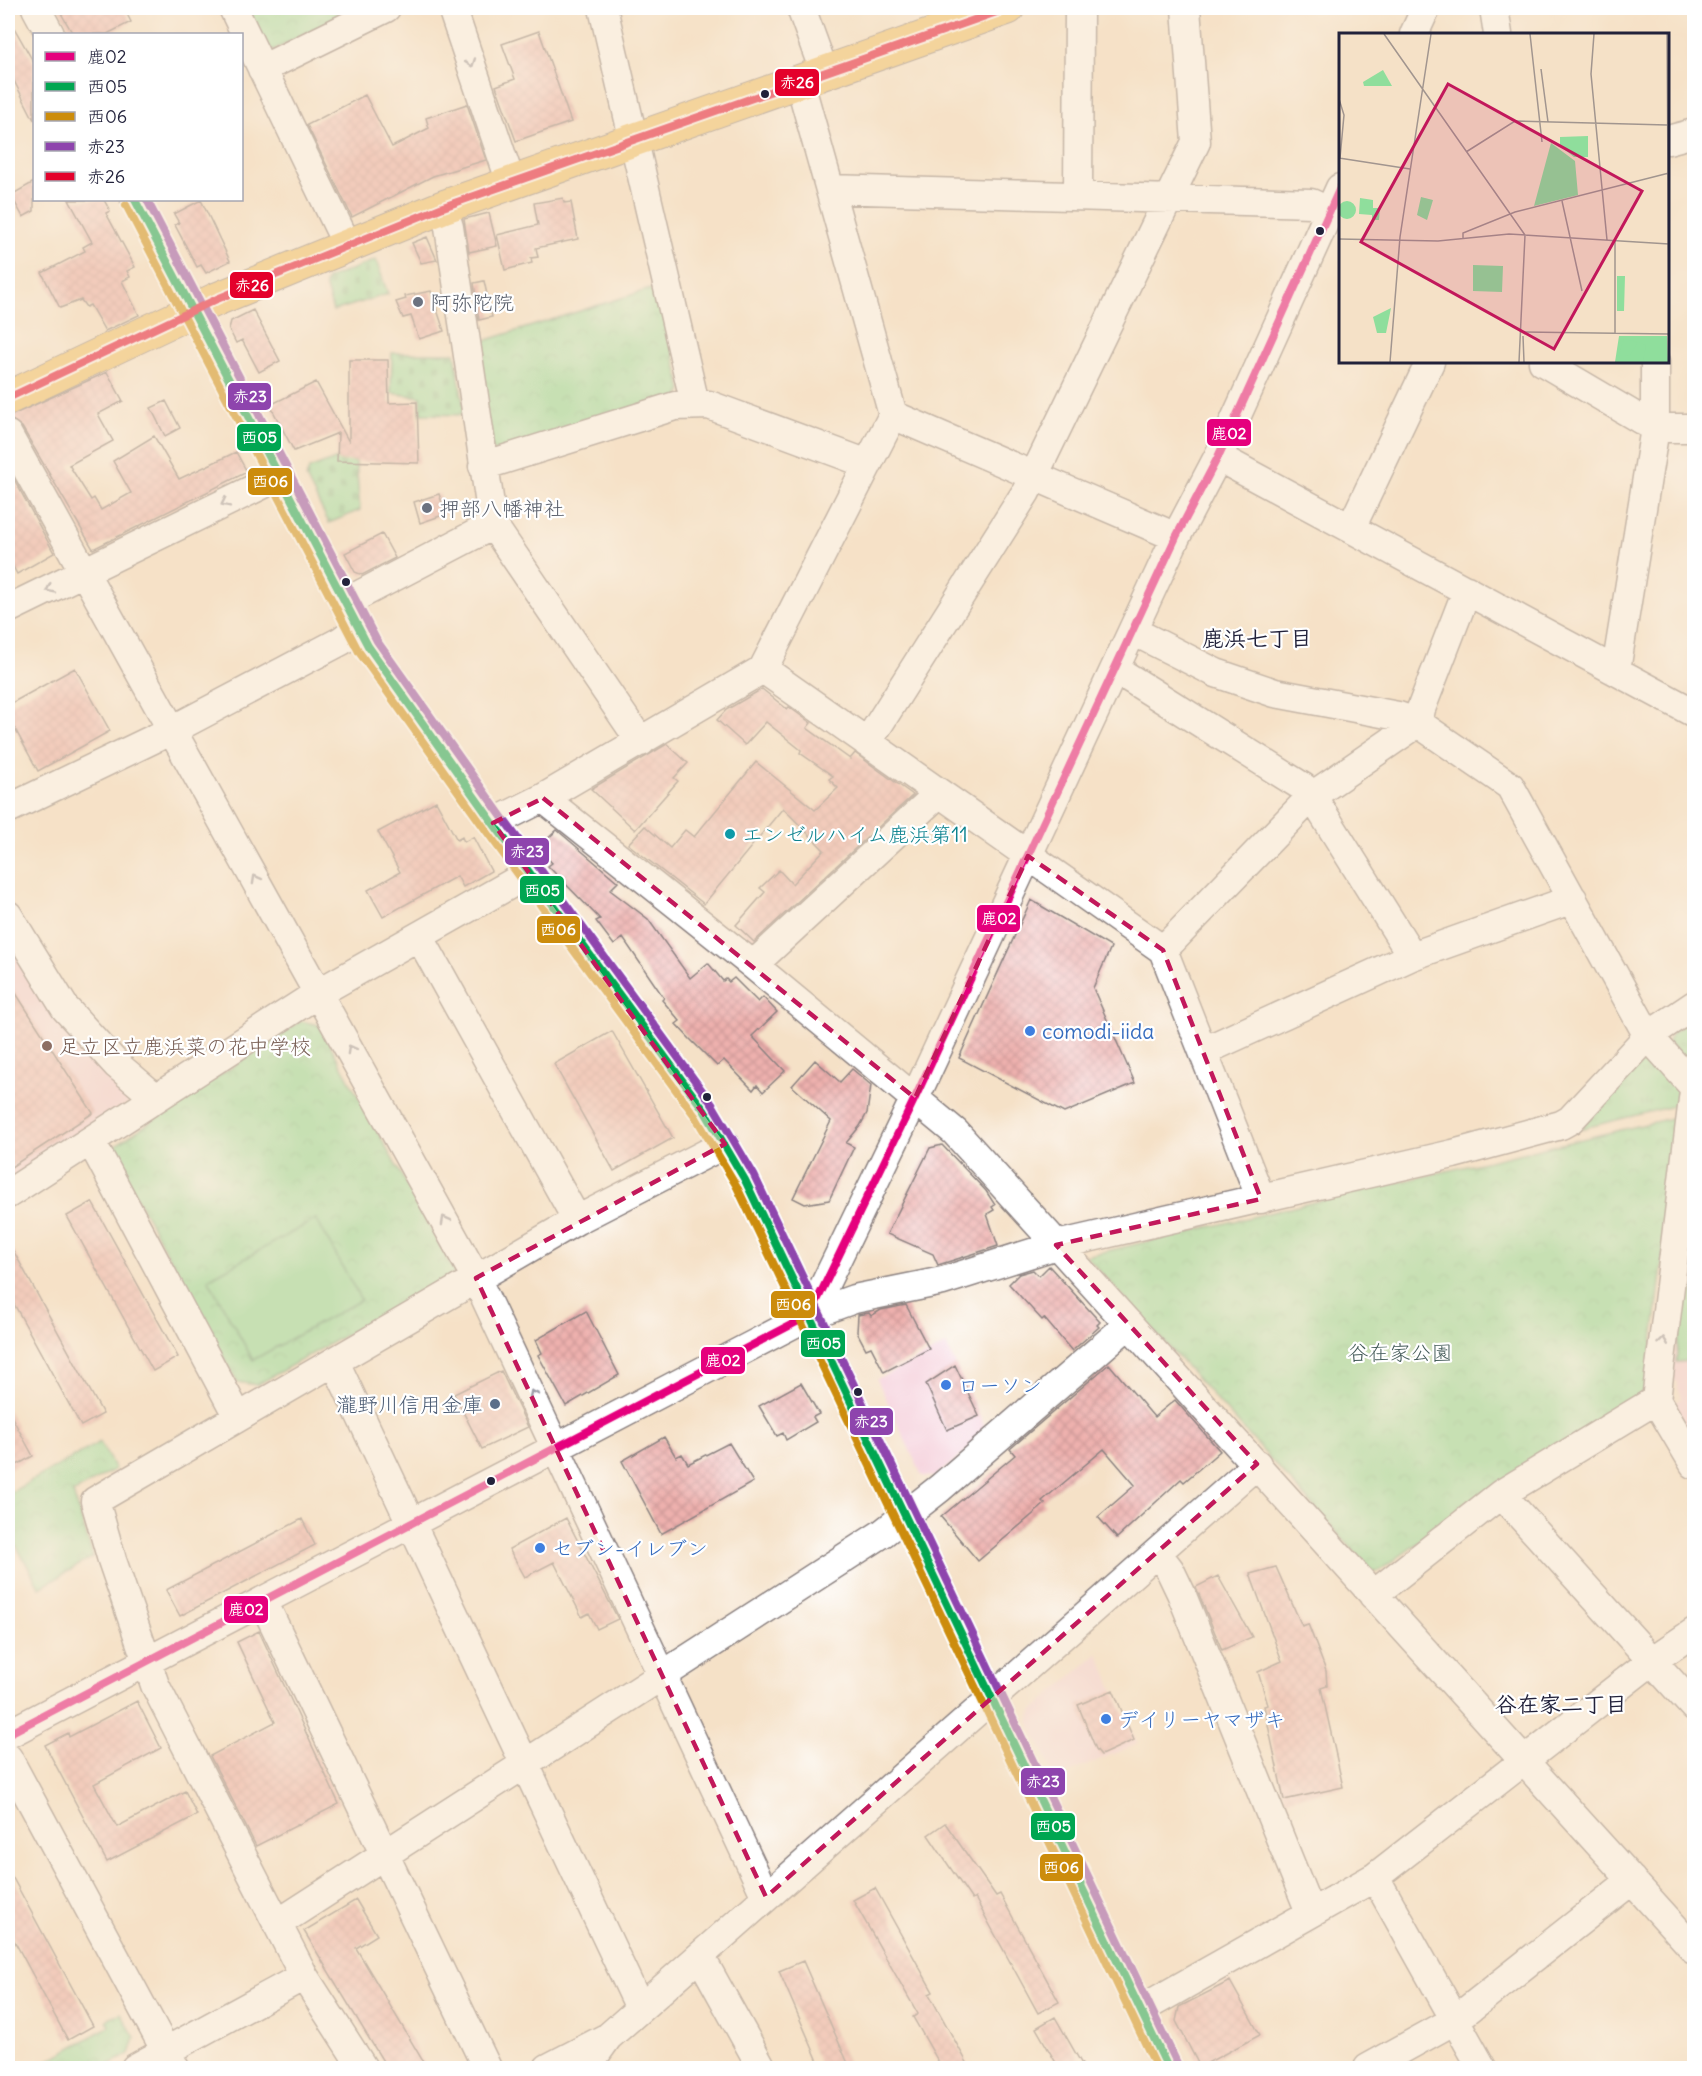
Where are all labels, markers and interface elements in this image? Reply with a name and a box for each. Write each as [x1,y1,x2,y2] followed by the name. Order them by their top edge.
[33,33,243,201] legend
[1339,33,1669,363] inset map
[87,45,127,68] text: 鹿02
[464,57,476,68] one-way arrow
[774,68,820,97] line badge: 赤26
[780,72,814,92] text: 赤26
[87,75,127,98] text: 西05
[759,88,771,100] unlabelled marker
[87,105,127,128] text: 西06
[87,135,125,158] text: 赤23
[87,165,125,188] text: 赤26
[1314,225,1326,237] unlabelled marker
[229,271,274,299] line badge: 赤26
[235,275,269,295] text: 赤26
[430,289,514,316] place label: 阿弥陀院
[411,295,425,309] marker: 阿弥陀院
[227,382,272,411] line badge: 赤23
[233,386,267,406] text: 赤23
[1206,418,1252,447] line badge: 鹿02
[236,423,282,452] line badge: 西05
[1211,423,1247,443] text: 鹿02
[241,427,277,447] text: 西05
[247,467,293,496] line badge: 西06
[252,471,288,491] text: 西06
[220,495,231,507] one-way arrow
[439,495,565,522] place label: 押部八幡神社
[420,501,434,515] marker: 押部八幡神社
[340,576,352,588] unlabelled marker
[45,581,56,593] one-way arrow
[1202,624,1312,652] district label: 鹿浜七丁目
[742,821,968,848] place label: エンゼルハイム鹿浜第11
[723,827,737,841] marker: エンゼルハイム鹿浜第11
[504,837,550,866] line badge: 赤23
[510,841,544,861] text: 赤23
[252,875,263,885] one-way arrow
[519,875,565,904] line badge: 西05
[524,880,560,900] text: 西05
[976,904,1021,933] line badge: 鹿02
[981,908,1017,928] text: 鹿02
[536,915,581,944] line badge: 西06
[540,919,576,939] text: 西06
[1042,1018,1154,1045] place label: comodi-iida
[1023,1024,1037,1038] marker: comodi-iida
[59,1033,311,1060] place label: 足立区立鹿浜菜の花中学校
[40,1039,54,1053] marker: 足立区立鹿浜菜の花中学校
[347,1045,358,1056] one-way arrow
[701,1091,713,1103] unlabelled marker
[441,1216,452,1227] one-way arrow
[770,1290,816,1319] line badge: 西06
[775,1294,811,1314] text: 西06
[800,1329,846,1358] line badge: 西05
[805,1333,841,1353] text: 西05
[1657,1337,1669,1346] one-way arrow
[1348,1339,1453,1366] park label: 谷在家公園
[700,1346,746,1375] line badge: 鹿02
[705,1350,741,1370] text: 鹿02
[958,1372,1042,1399] place label: ローソン
[939,1378,953,1392] marker: ローソン
[852,1386,864,1398] unlabelled marker
[528,1390,540,1401] one-way arrow
[336,1391,483,1418] place label: 瀧野川信用金庫
[488,1397,502,1411] marker: 瀧野川信用金庫
[849,1407,894,1436] line badge: 赤23
[854,1411,888,1431] text: 赤23
[485,1475,497,1487] unlabelled marker
[552,1535,708,1562] place label: セブン-イレブン
[533,1541,547,1555] marker: セブン-イレブン
[223,1595,269,1624] line badge: 鹿02
[228,1599,264,1619] text: 鹿02
[1495,1690,1627,1718] district label: 谷在家二丁目
[1118,1706,1285,1733] place label: デイリーヤマザキ
[1099,1712,1113,1726] marker: デイリーヤマザキ
[1020,1767,1066,1796] line badge: 赤23
[1026,1771,1060,1791] text: 赤23
[1030,1812,1076,1841] line badge: 西05
[1035,1816,1071,1836] text: 西05
[1039,1853,1084,1882] line badge: 西06
[1043,1857,1079,1877] text: 西06

